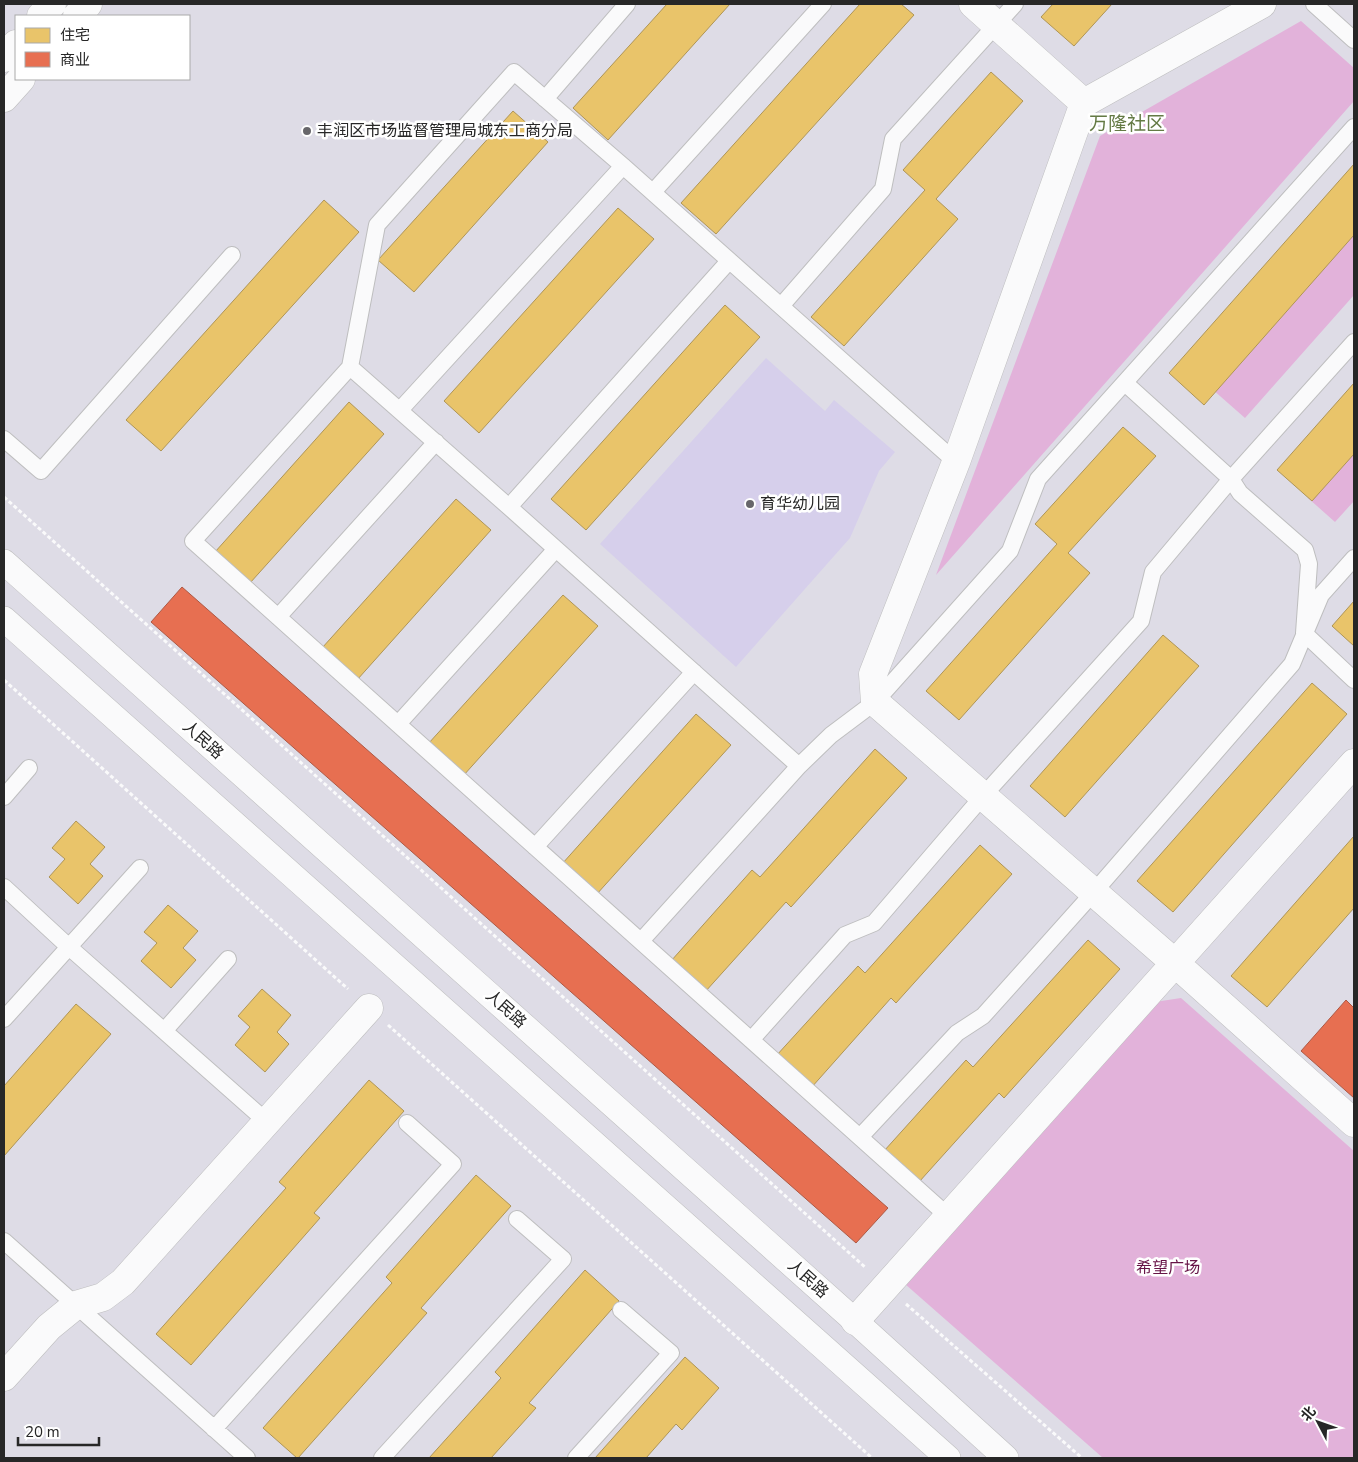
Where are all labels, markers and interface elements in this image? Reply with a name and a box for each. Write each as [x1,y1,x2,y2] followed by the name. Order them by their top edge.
[15,15,190,80] legend
[60,25,90,45] text: 住宅
[60,50,90,70] text: 商业
[1089,111,1165,137] district label: 万隆社区
[317,120,573,142] place label: 丰润区市场监督管理局城东工商分局
[301,125,313,137] marker: 丰润区市场监督管理局城东工商分局
[760,493,840,515] place label: 育华幼儿园
[744,498,756,510] marker: 育华幼儿园
[178,716,228,764] street label: 人民路
[481,985,531,1033] street label: 人民路
[783,1255,833,1303] street label: 人民路
[1136,1257,1200,1279] park label: 希望广场
[1293,1397,1343,1447] north arrow
[1297,1402,1320,1425] text: 北
[18,1414,99,1446] scale bar
[25,1422,60,1442] text: 20 m

